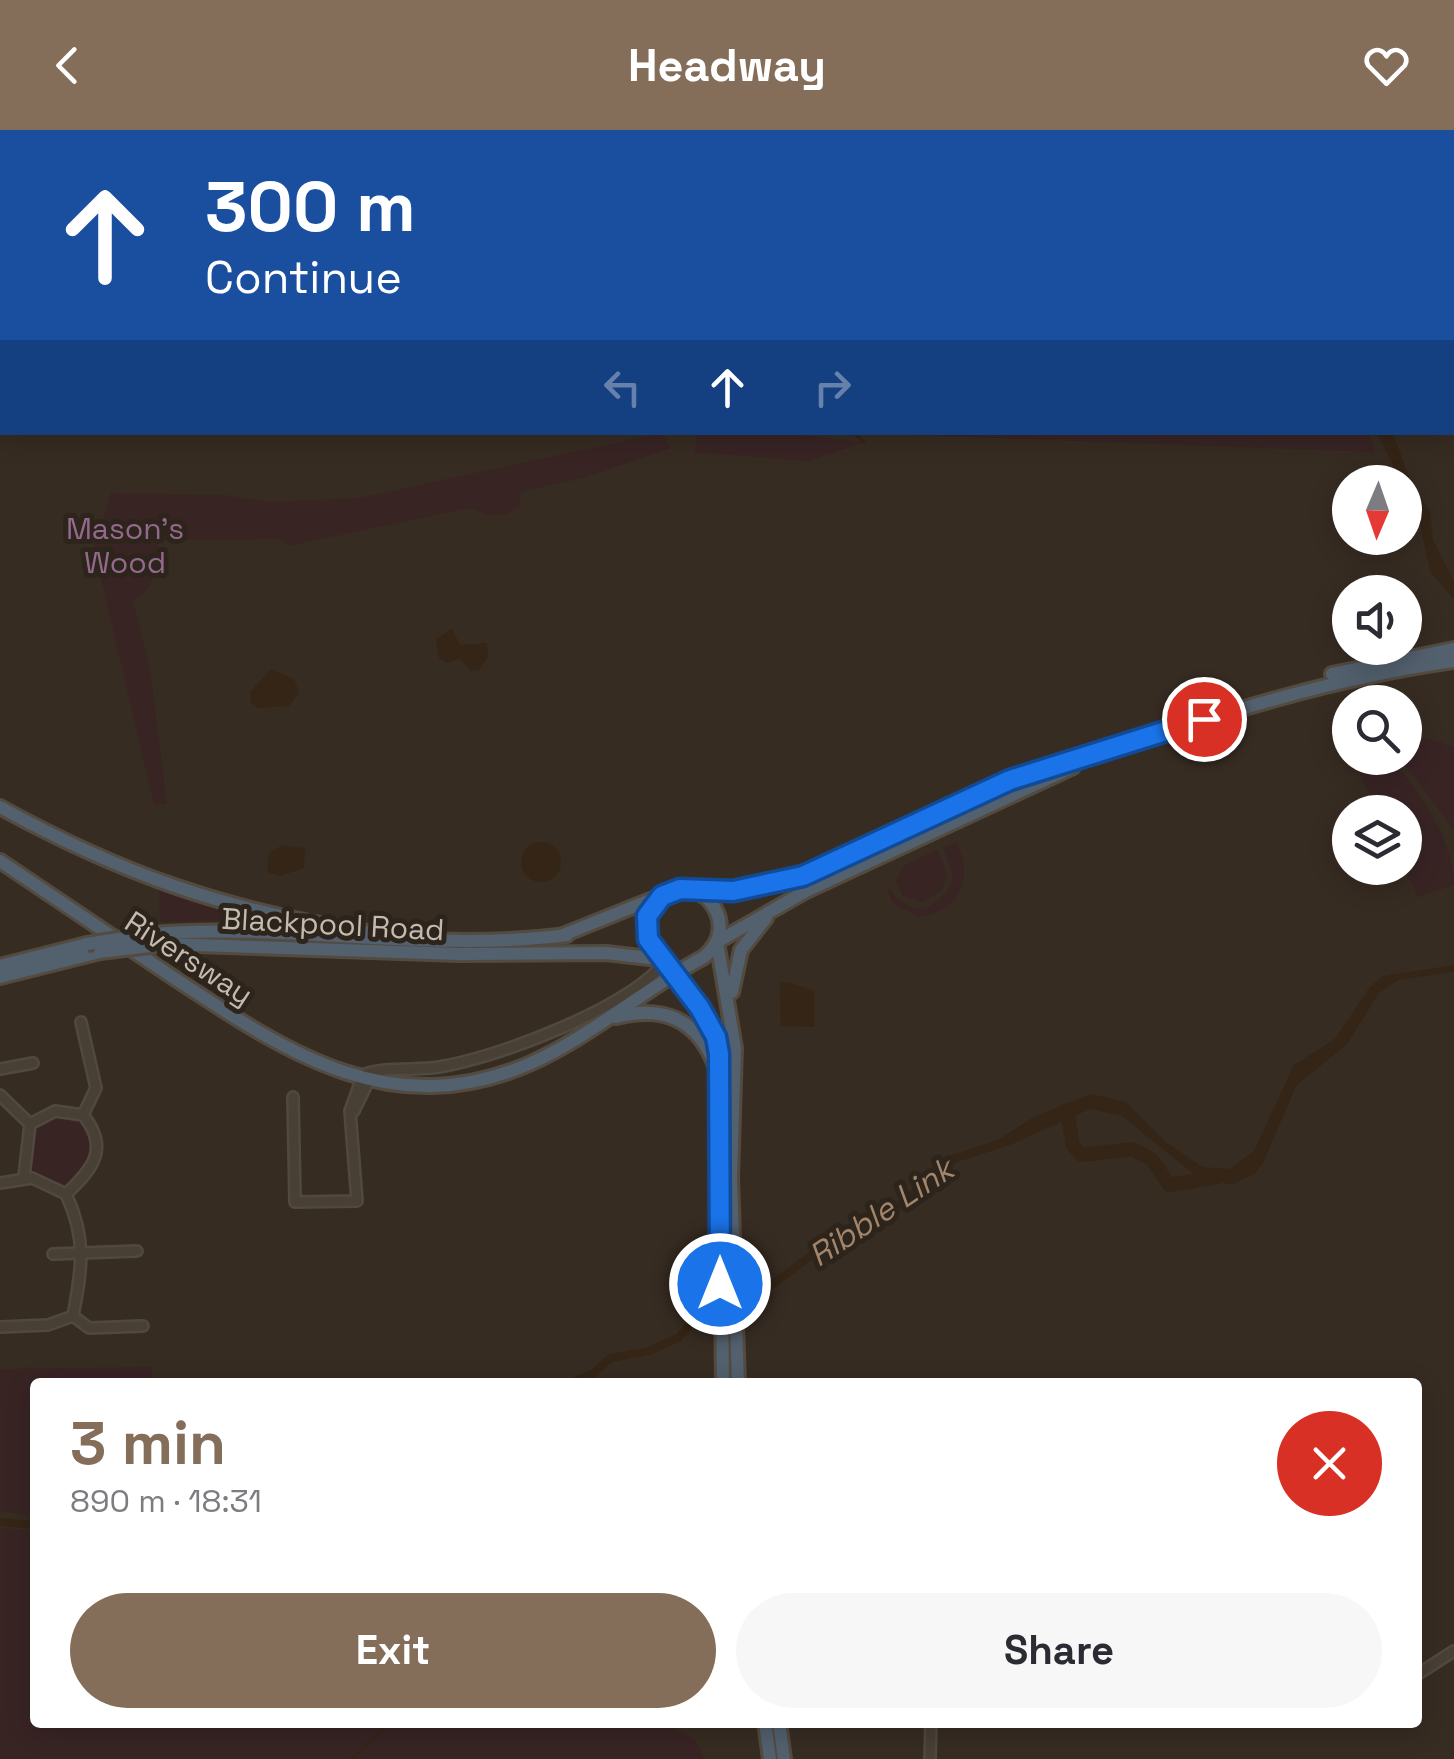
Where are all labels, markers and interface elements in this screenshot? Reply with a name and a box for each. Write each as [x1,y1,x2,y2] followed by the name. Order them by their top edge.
[628,37,826,94] text: Headway
[40,38,95,93] icon: back
[1359,38,1414,93] icon: heart
[205,162,416,251] text: 300 m
[40,170,170,300] icon: ahead
[205,249,402,306] text: Continue
[595,360,650,415] icon: left
[700,360,755,415] icon: ahead
[805,360,860,415] icon: right
[1332,465,1422,555] north arrow
[1332,465,1422,885] map controls
[66,509,184,582] park label: Mason's Wood
[1332,575,1422,665] button: sound
[1162,677,1247,762] pin
[1332,685,1422,775] button: search
[1177,692,1232,747] icon: arrive
[1332,795,1422,885] button: layers
[221,899,445,949] street label: Blackpool Road
[117,902,261,1014] street label: Riversway
[801,1147,964,1275] water label: Ribble Link
[668,1232,772,1336] position arrow
[70,1405,226,1482] text: 3 min
[1277,1411,1382,1516] button: close
[70,1481,262,1521] text: 890 m · 18:31
[70,1593,716,1708] button: Exit
[736,1593,1382,1708] button: Share

